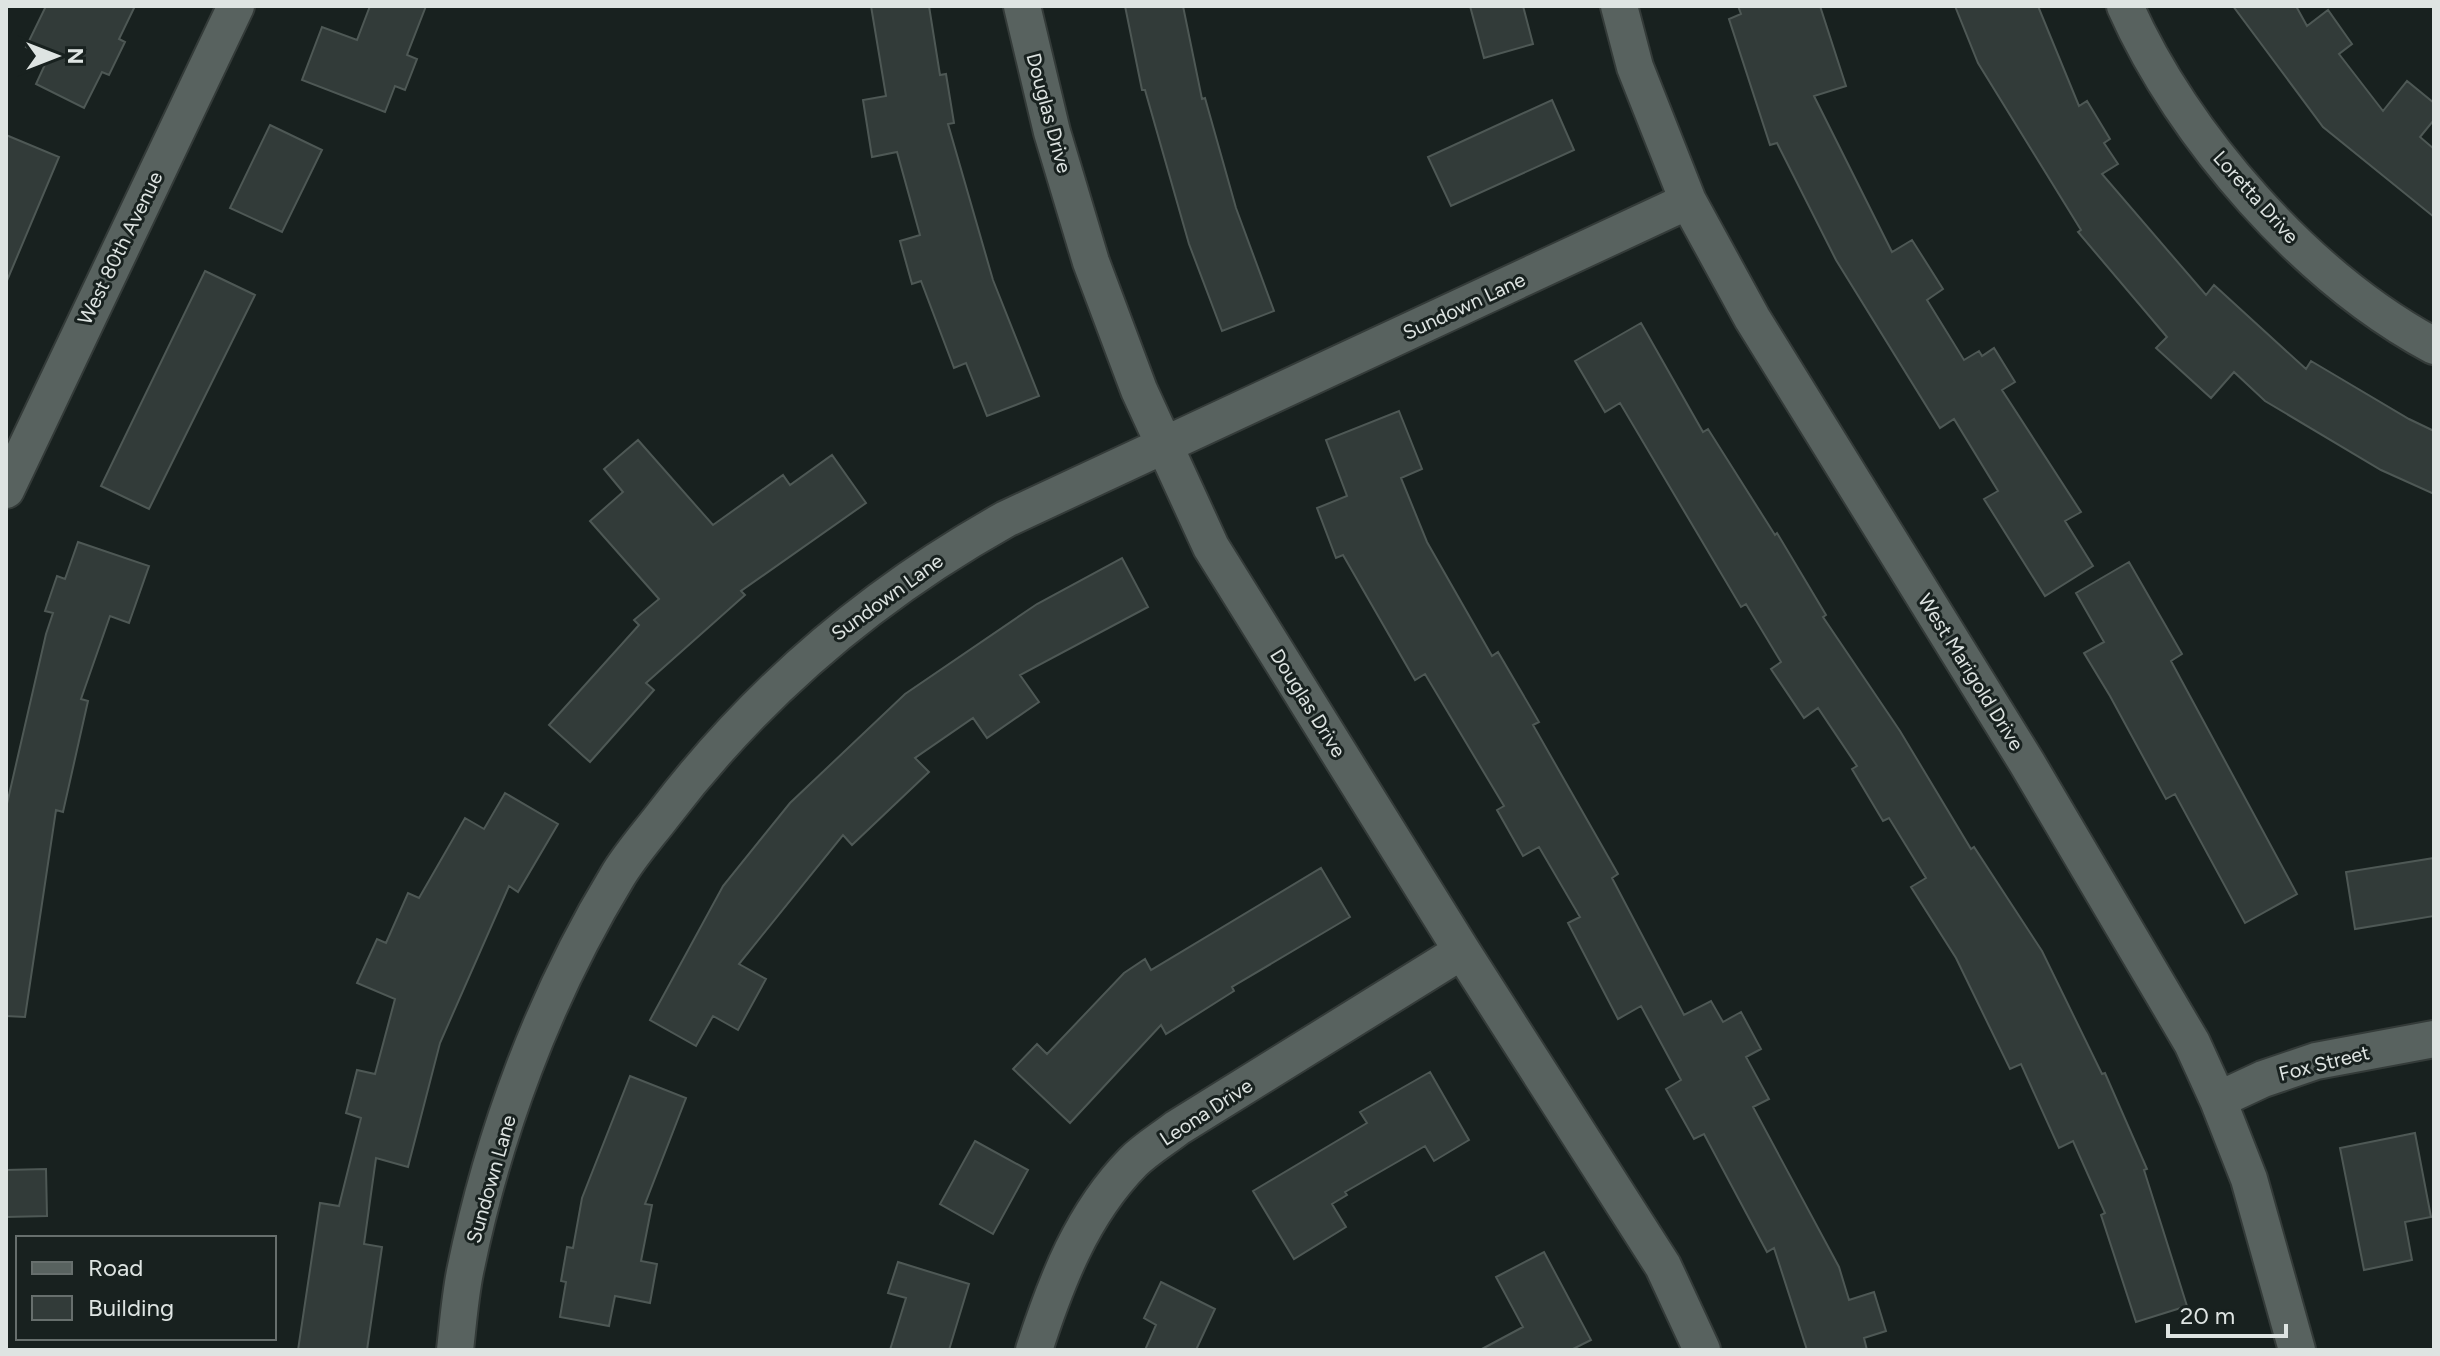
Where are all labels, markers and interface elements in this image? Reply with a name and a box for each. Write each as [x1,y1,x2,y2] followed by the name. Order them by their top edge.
[16,16,96,96] north arrow
[62,47,89,65] text: N
[1021,50,1077,176] street label: Douglas Drive
[2208,146,2304,248] street label: Loretta Drive
[72,167,168,329] street label: West 80th Avenue
[1399,267,1529,345] street label: Sundown Lane
[827,548,948,646] street label: Sundown Lane
[1913,589,2029,755] street label: West Marigold Drive
[1265,644,1351,762] street label: Douglas Drive
[2276,1040,2372,1086] street label: Fox Street
[1155,1073,1257,1151] street label: Leona Drive
[461,1112,521,1246] street label: Sundown Lane
[16,1236,276,1340] legend
[88,1253,143,1282] text: Road
[2168,1288,2286,1338] scale bar
[88,1293,174,1322] text: Building
[2180,1301,2235,1330] text: 20 m

